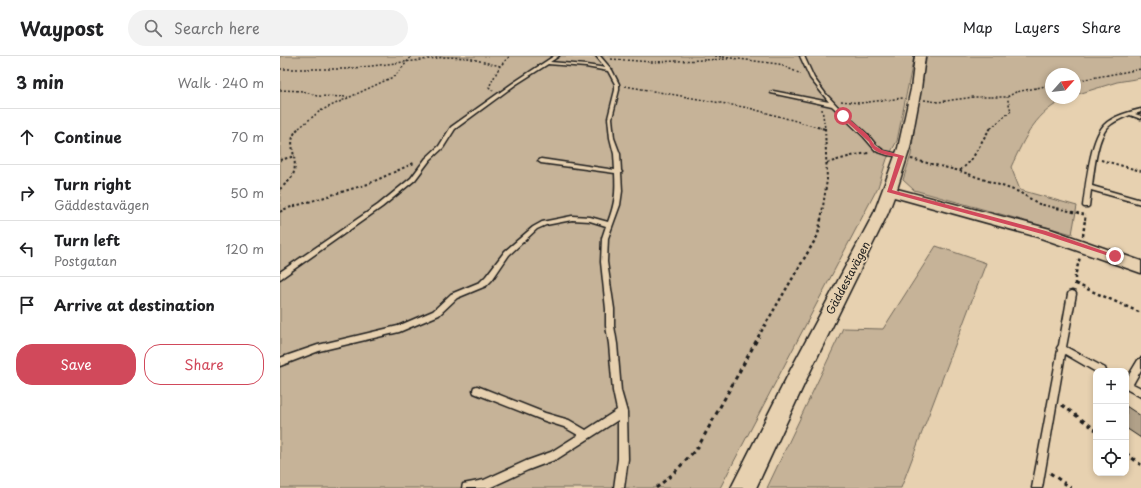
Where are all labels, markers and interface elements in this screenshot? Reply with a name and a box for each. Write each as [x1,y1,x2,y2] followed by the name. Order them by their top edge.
[128,10,408,46] search box
[20,14,104,42] text: Waypost
[174,16,260,39] text: Search here
[142,17,164,39] icon: search
[963,17,993,38] text: Map
[1015,17,1060,38] text: Layers
[1082,17,1121,38] text: Share
[1045,68,1081,104] north arrow
[16,69,64,95] text: 3 min
[178,73,264,92] text: Walk · 240 m
[834,107,852,125] route start
[54,125,122,148] text: Continue
[16,126,38,148] icon: ahead
[231,127,264,146] text: 70 m
[54,172,131,195] text: Turn right
[16,182,38,204] icon: right
[230,183,264,202] text: 50 m
[54,195,149,214] text: Gäddestavägen
[54,228,120,251] text: Turn left
[16,238,38,260] icon: left
[821,238,874,317] street label: Gäddestavägen
[225,239,264,258] text: 120 m
[1106,247,1124,265] route end
[54,251,117,270] text: Postgatan
[54,293,215,316] text: Arrive at destination
[16,294,38,316] icon: arrive
[16,344,136,385] button: Save
[144,344,264,385] button: Share
[1093,368,1129,476] map controls
[1093,368,1129,404] button: +
[1093,404,1129,440] button: −
[1093,440,1129,476] button: locate

